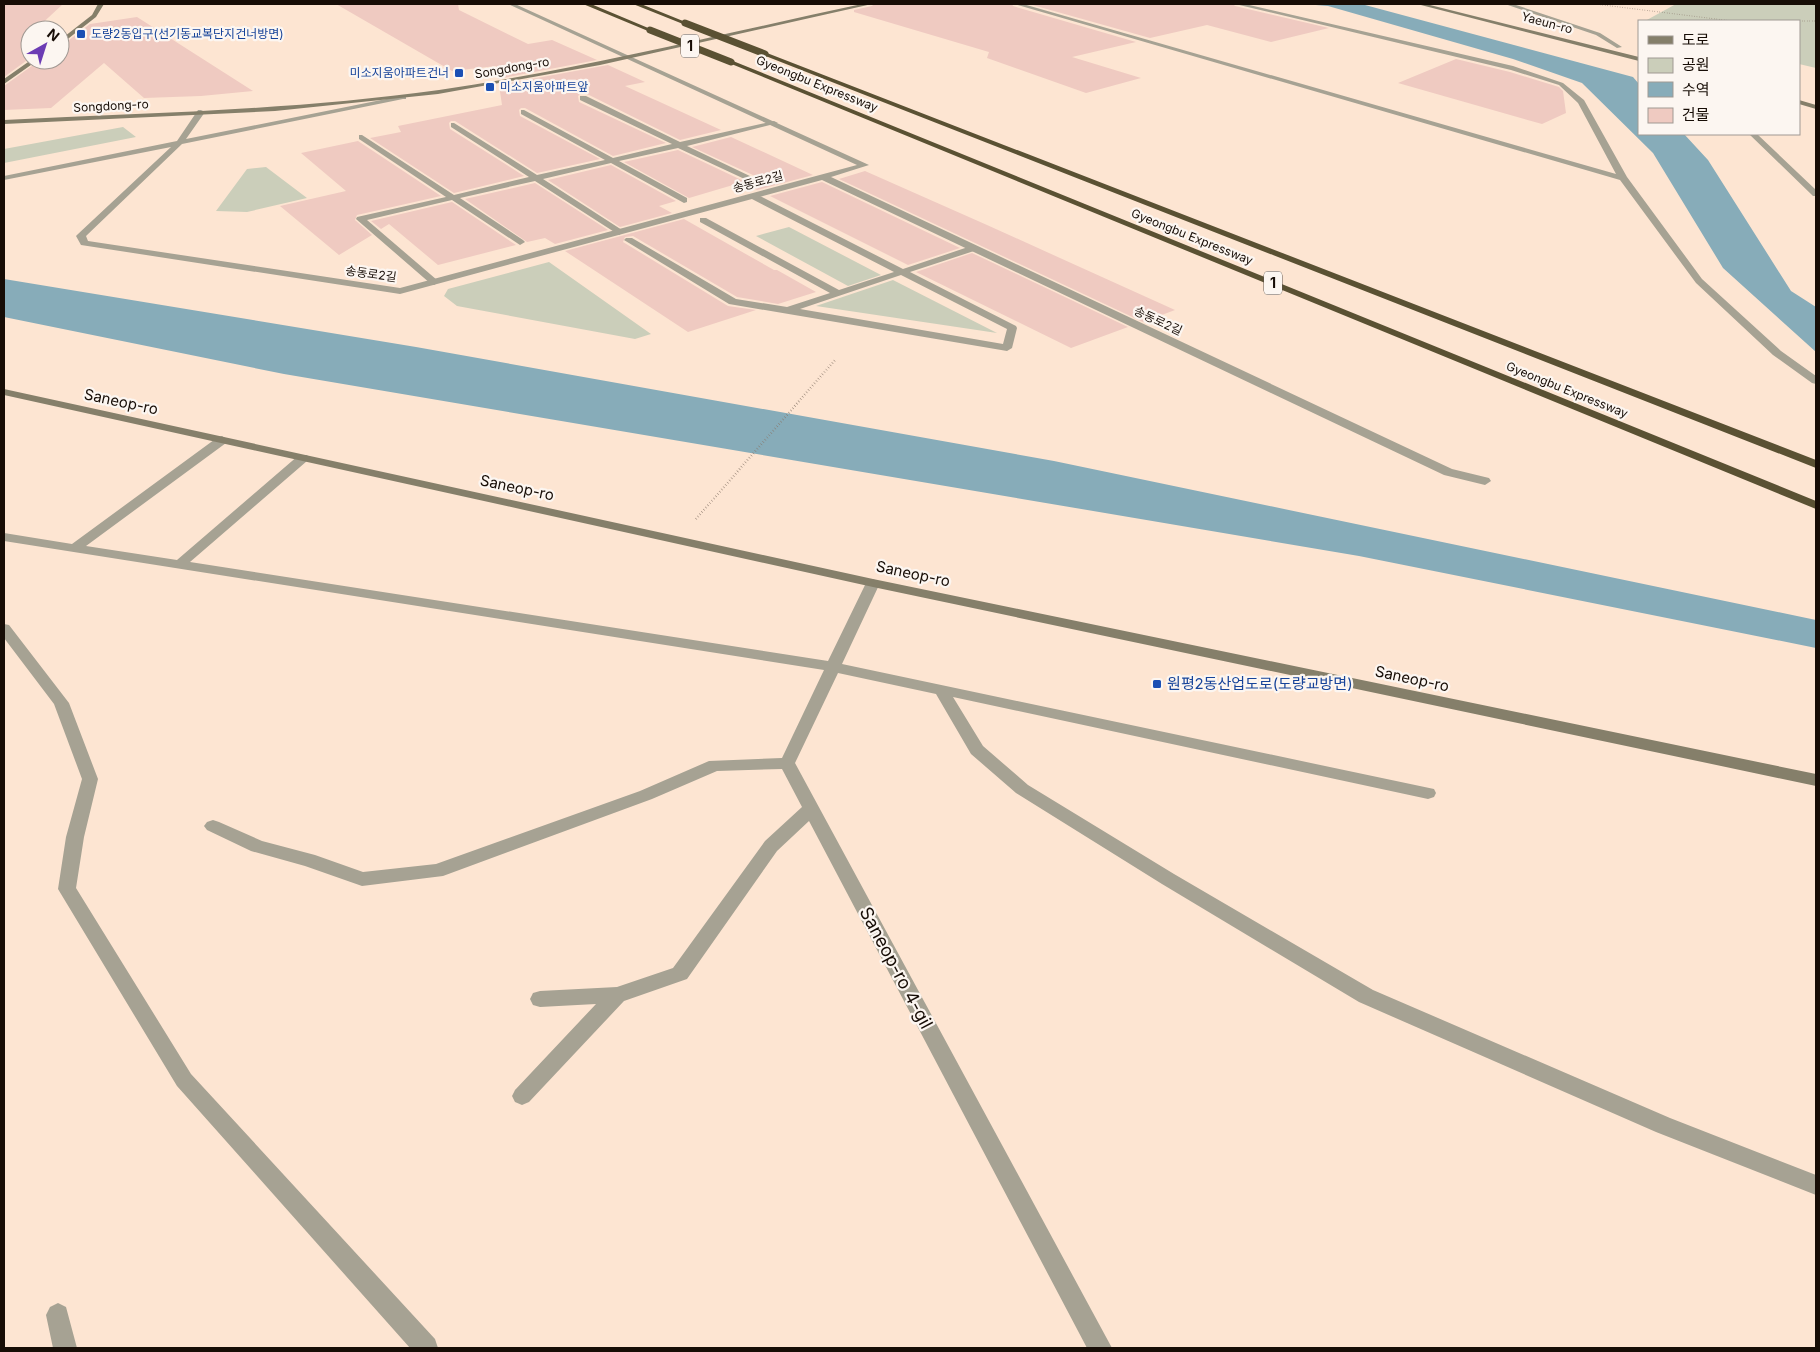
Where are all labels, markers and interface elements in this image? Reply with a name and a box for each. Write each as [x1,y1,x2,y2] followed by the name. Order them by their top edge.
[1520,9,1574,37] street label: Yaeun-ro
[20,20,70,70] north arrow
[1638,20,1800,135] legend
[44,25,63,44] text: N
[91,26,284,41] place label: 도량2동입구(선기동교복단지건너방면)
[75,28,87,40] marker: 도량2동입구(선기동교복단지건너방면)
[1682,30,1710,49] text: 도로
[681,34,699,58] road number: 1
[754,52,881,115] street label: Gyeongbu Expressway
[473,54,550,81] street label: Songdong-ro
[1682,55,1710,74] text: 공원
[350,65,449,80] place label: 미소지움아파트건너
[453,67,465,79] marker: 미소지움아파트건너
[500,79,588,94] place label: 미소지움아파트앞
[1682,80,1710,99] text: 수역
[484,81,496,93] marker: 미소지움아파트앞
[73,96,149,115] street label: Songdong-ro
[1682,105,1710,124] text: 건물
[731,168,785,195] street label: 송동로2길
[1129,205,1256,268] street label: Gyeongbu Expressway
[345,262,398,285] street label: 송동로2길
[1264,272,1282,294] road number: 1
[1132,303,1185,338] street label: 송동로2길
[1504,358,1631,421] street label: Gyeongbu Expressway
[82,384,160,419] street label: Saneop-ro
[478,470,556,505] street label: Saneop-ro
[874,556,952,591] street label: Saneop-ro
[1373,661,1451,696] street label: Saneop-ro
[1167,674,1353,693] place label: 원평2동산업도로(도량교방면)
[1151,678,1163,690] marker: 원평2동산업도로(도량교방면)
[856,903,937,1032] street label: Saneop-ro 4-gil

